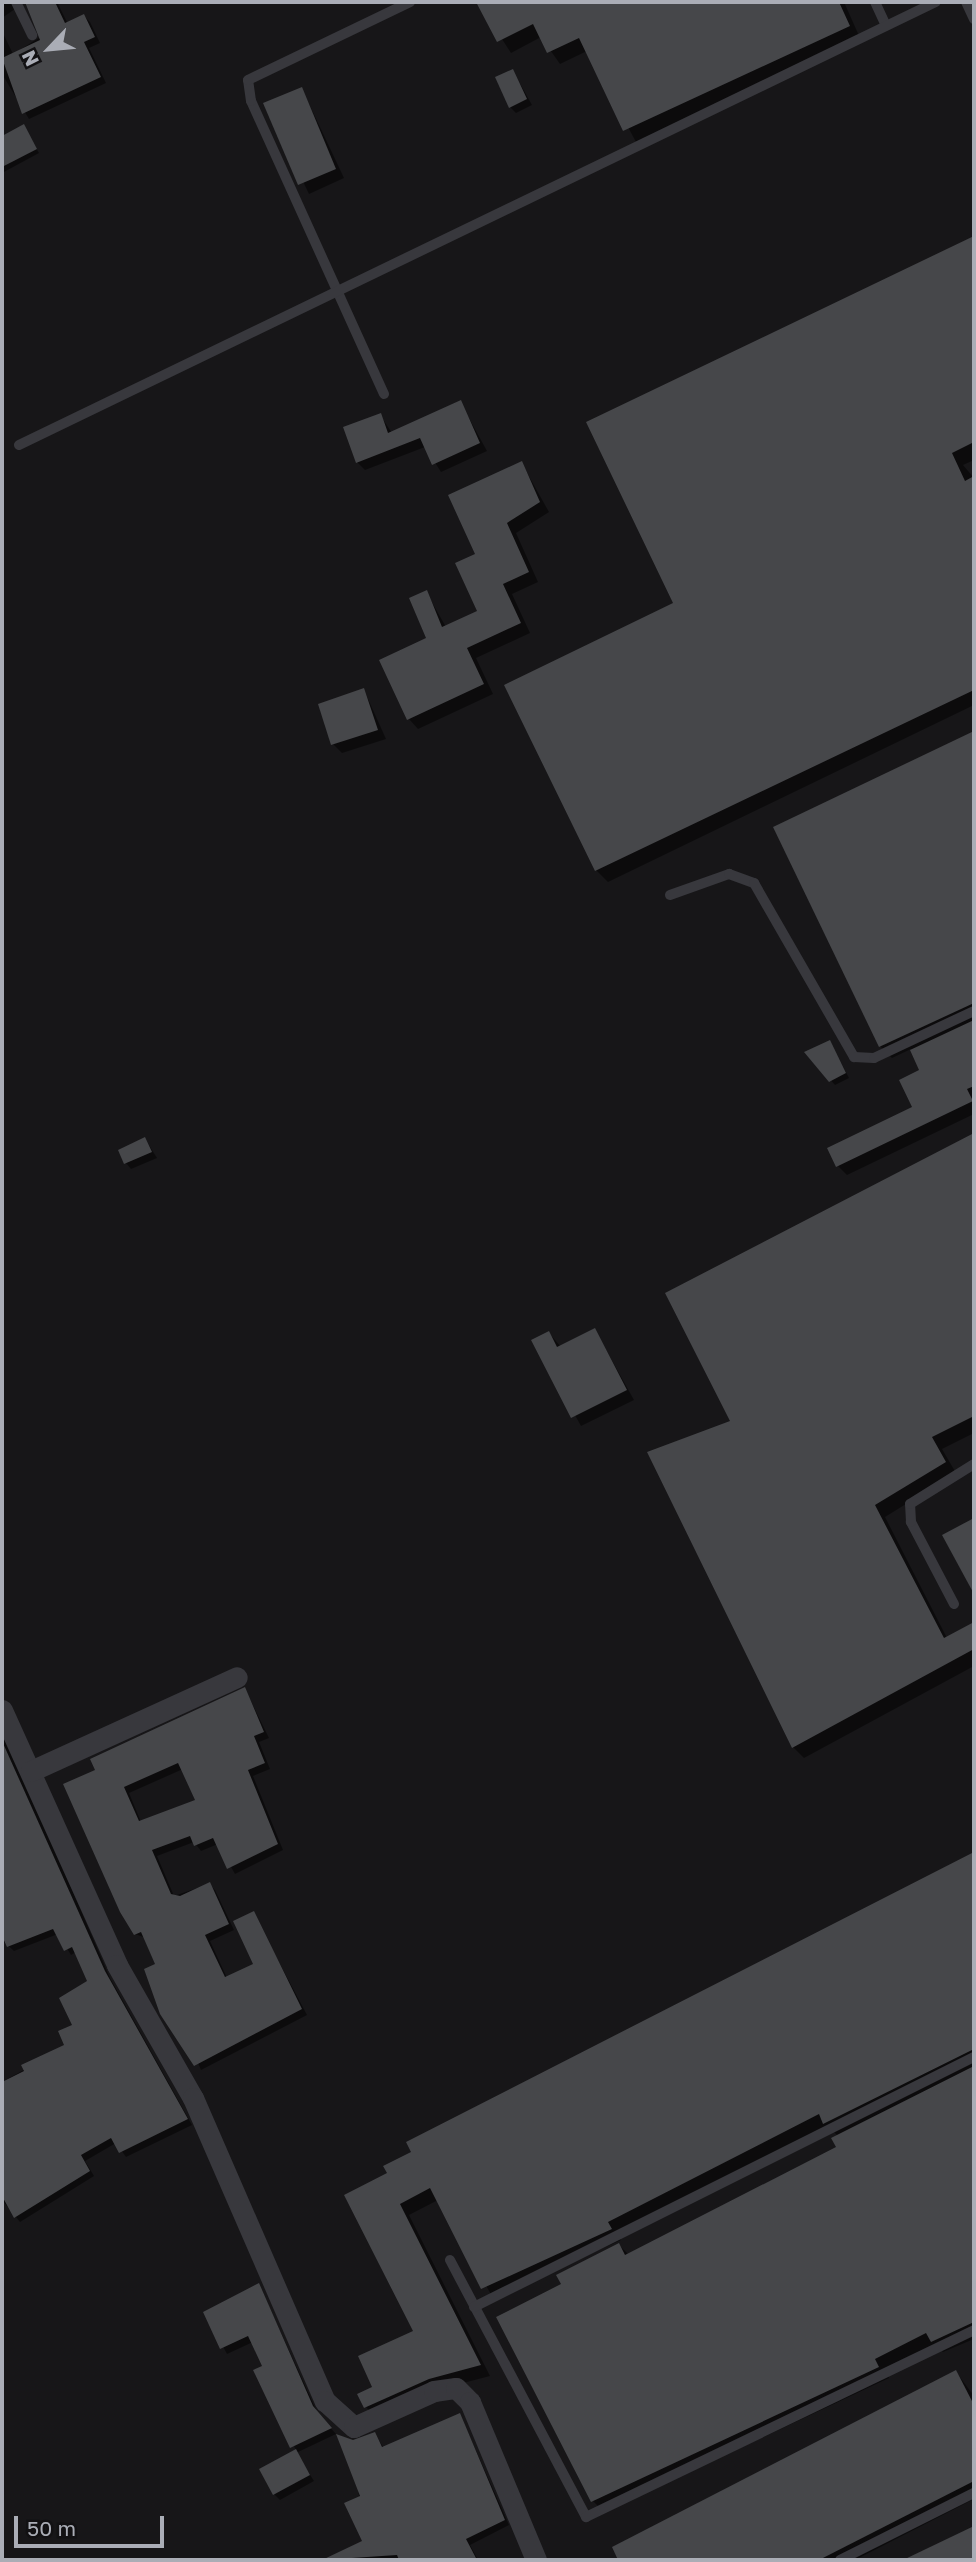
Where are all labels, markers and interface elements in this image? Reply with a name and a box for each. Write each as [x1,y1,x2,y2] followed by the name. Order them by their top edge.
[14,14,84,84] north arrow
[16,47,43,70] text: N
[18,2502,168,2546] scale bar
[27,2515,76,2541] text: 50 m

